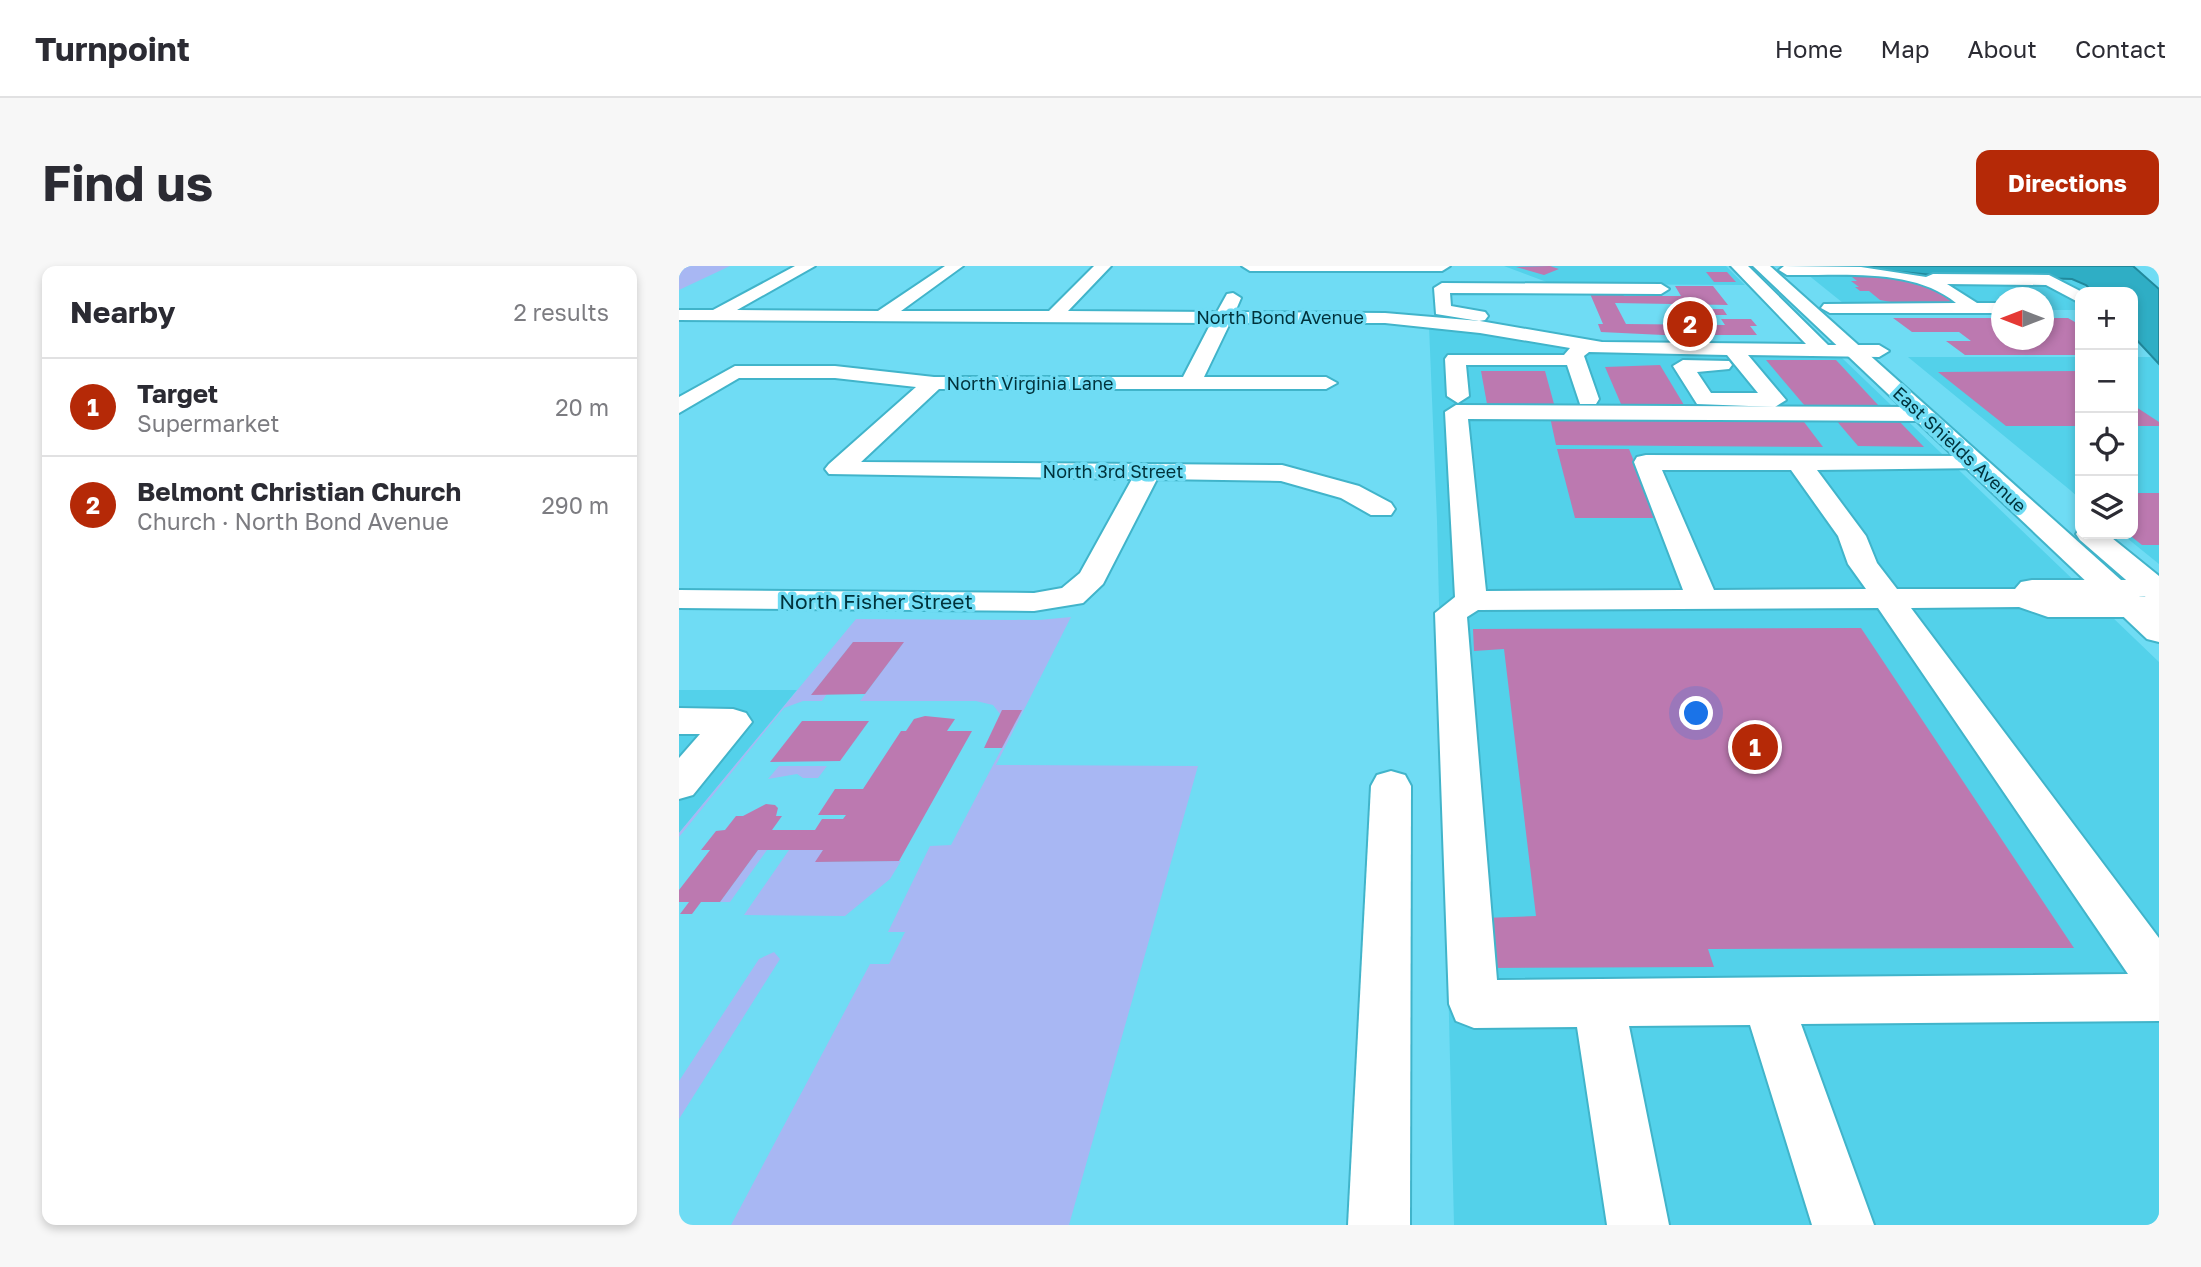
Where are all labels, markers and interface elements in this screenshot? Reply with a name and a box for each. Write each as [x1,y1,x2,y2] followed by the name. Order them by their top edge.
[35,29,190,68] text: Turnpoint
[1775,34,1843,63] text: Home
[1881,34,1930,63] text: Map
[1968,34,2037,63] text: About
[2075,34,2166,63] text: Contact
[1976,150,2159,215] button: Directions
[42,153,213,212] text: Find us
[1991,287,2054,350] north arrow
[2075,287,2138,539] map controls
[2075,287,2138,350] button: +
[70,294,175,330] text: Nearby
[513,298,609,326] text: 2 results
[1667,298,1713,350] pin: 2
[1196,306,1364,328] street label: North Bond Avenue
[2075,350,2138,413] button: −
[947,372,1113,394] street label: North Virginia Lane
[137,378,218,409] text: Target
[1889,382,2031,516] street label: East Shields Avenue
[87,393,99,421] text: 1
[555,393,609,421] text: 20 m
[137,409,280,437] text: Supermarket
[2075,413,2138,476] button: locate
[1043,460,1183,482] street label: North 3rd Street
[137,476,461,507] text: Belmont Christian Church
[2075,476,2138,539] button: layers
[86,491,100,519] text: 2
[541,491,609,519] text: 290 m
[137,507,449,535] text: Church · North Bond Avenue
[779,588,973,614] street label: North Fisher Street
[1679,696,1713,730] your location
[1732,721,1778,773] pin: 1

